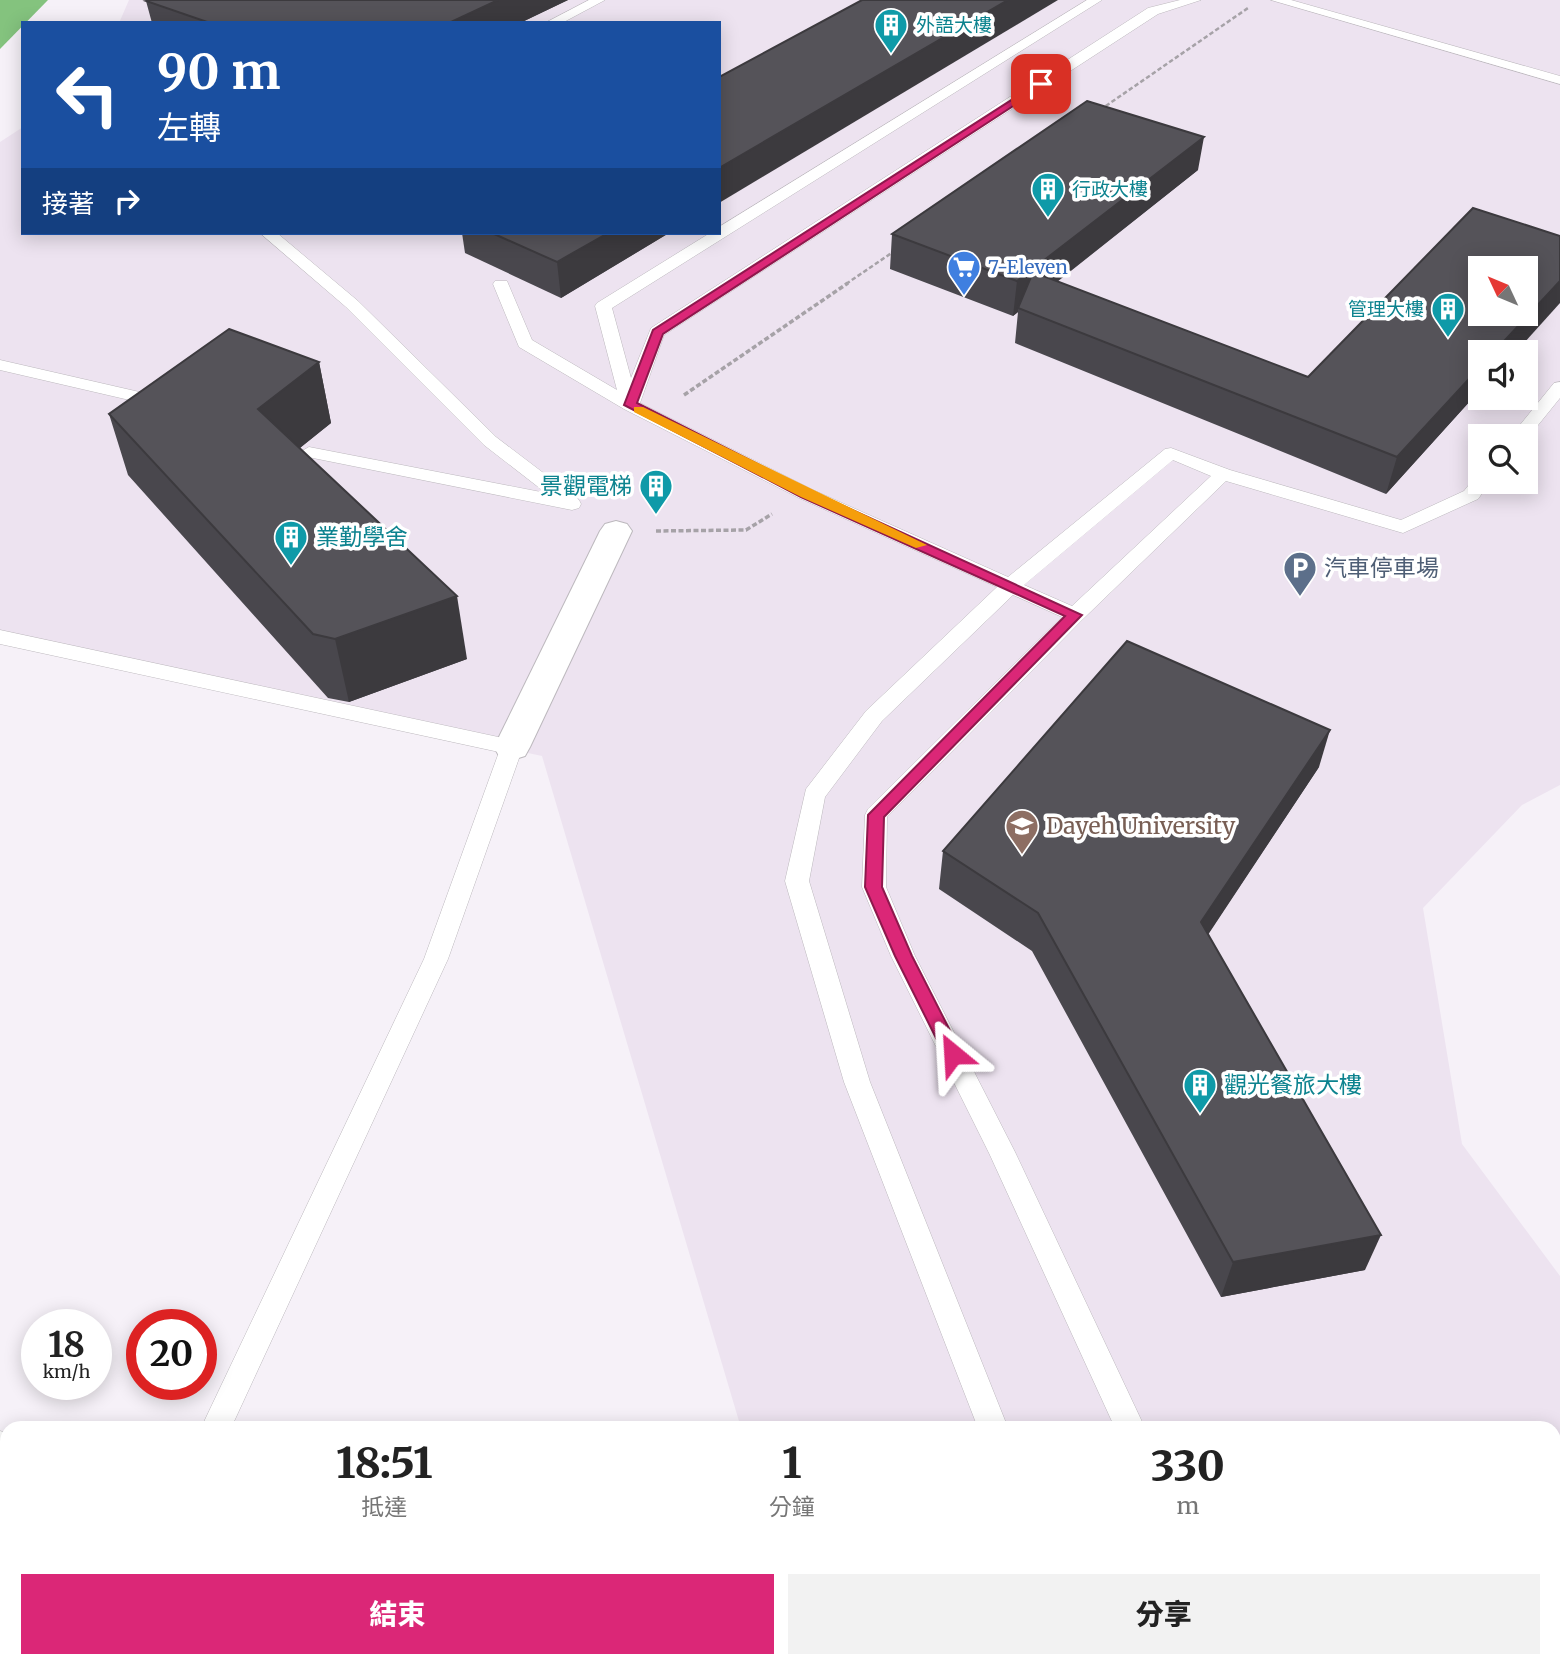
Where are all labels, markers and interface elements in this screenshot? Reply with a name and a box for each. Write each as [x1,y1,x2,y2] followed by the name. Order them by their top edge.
[872,6,910,55] building icon: 外語大樓
[916,13,992,37] place label: 外語大樓
[157,41,281,102] text: 90 m
[42,49,133,140] icon: left
[1011,54,1071,114] pin
[1022,65,1060,103] icon: arrive
[157,108,221,148] text: 左轉
[1029,170,1067,219] building icon: 行政大樓
[1072,177,1148,201] place label: 行政大樓
[108,182,146,220] icon: right
[42,187,94,220] text: 接著
[945,248,983,297] supermarket icon: 7-Eleven
[988,255,1068,279] place label: 7-Eleven
[1468,256,1538,326] north arrow
[1468,256,1538,494] map controls
[1429,290,1467,339] building icon: 管理大樓
[1348,297,1424,321] place label: 管理大樓
[1468,340,1538,410] button: sound
[1468,424,1538,494] button: search
[637,467,675,516] building icon: 景觀電梯
[540,471,632,500] place label: 景觀電梯
[272,518,310,567] building icon: 業勤學舍
[316,522,408,551] place label: 業勤學舍
[1281,549,1319,598] parking icon: 汽車停車場
[1324,553,1439,582] place label: 汽車停車場
[1003,807,1041,856] school or university icon: Dayeh University
[1046,811,1236,840] place label: Dayeh University
[916,1017,990,1091] position arrow
[1181,1066,1219,1115] building icon: 觀光餐旅大樓
[1224,1070,1362,1099] place label: 觀光餐旅大樓
[126,1309,217,1400] speed limit sign: 20
[48,1323,85,1367] text: 18
[43,1360,90,1383] text: km/h
[336,1437,433,1489] text: 18:51
[782,1437,802,1489] text: 1
[1151,1440,1225,1492] text: 330
[1176,1491,1199,1520] text: m
[361,1492,407,1521] text: 抵達
[769,1492,815,1521] text: 分鐘
[21,1574,774,1654] button: 結束
[788,1574,1540,1654] button: 分享

